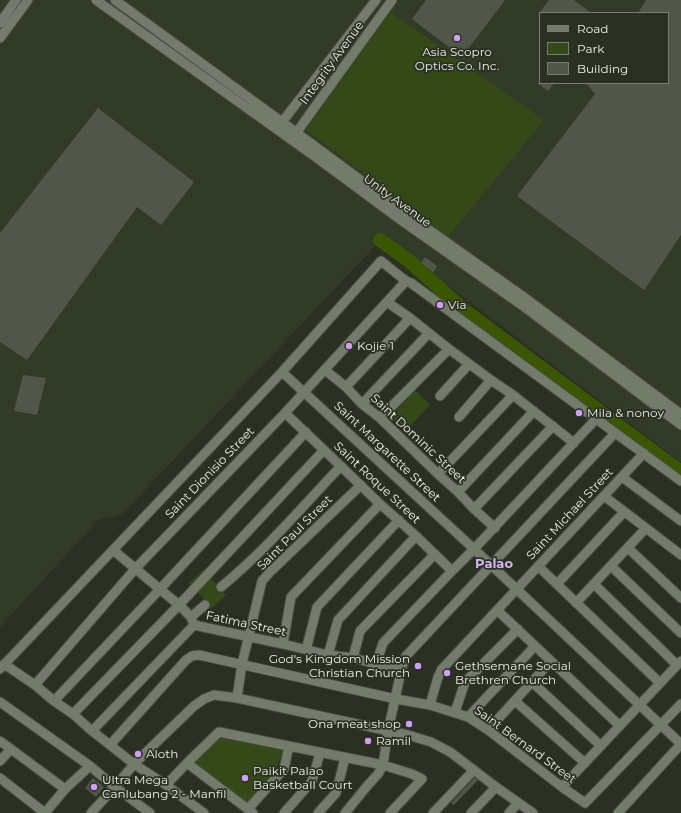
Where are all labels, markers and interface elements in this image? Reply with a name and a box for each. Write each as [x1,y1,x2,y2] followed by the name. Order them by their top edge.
[539,12,669,84] legend
[297,19,367,107] street label: Integrity Avenue
[577,21,608,36] text: Road
[452,33,462,43] marker: Asia Scopro Optics Co. Inc.
[577,41,604,56] text: Park
[415,45,499,73] place label: Asia Scopro Optics Co. Inc.
[577,61,628,76] text: Building
[360,172,434,230] street label: Unity Avenue
[448,298,466,312] place label: Via
[435,300,445,310] marker: Via
[357,339,394,353] place label: Kojie 1
[344,341,354,351] marker: Kojie 1
[367,391,469,487] street label: Saint Dominic Street
[331,399,443,505] street label: Saint Margarette Street
[587,406,664,420] place label: Mila & nonoy
[574,408,584,418] marker: Mila & nonoy
[162,424,258,522] street label: Saint Dionisio Street
[331,439,423,527] street label: Saint Roque Street
[524,465,616,563] street label: Saint Michael Street
[255,493,335,573] street label: Saint Paul Street
[475,556,513,572] district label: Palao
[205,608,287,640] street label: Fatima Street
[269,652,410,680] place label: God's Kingdom Mission Christian Church
[455,659,571,687] place label: Gethsemane Social Brethren Church
[413,661,423,671] marker: God's Kingdom Mission Christian Church
[442,668,452,678] marker: Gethsemane Social Brethren Church
[471,703,579,787] street label: Saint Bernard Street
[308,717,401,731] place label: Ona meat shop
[404,719,414,729] marker: Ona meat shop
[376,734,411,748] place label: Ramil
[363,736,373,746] marker: Ramil
[146,747,178,761] place label: Aloth
[133,749,143,759] marker: Aloth
[253,764,352,792] place label: Paikit Palao Basketball Court
[102,773,226,801] place label: Ultra Mega Canlubang 2 - Manfil
[240,773,250,783] marker: Paikit Palao Basketball Court
[89,782,99,792] marker: Ultra Mega Canlubang 2 - Manfil

